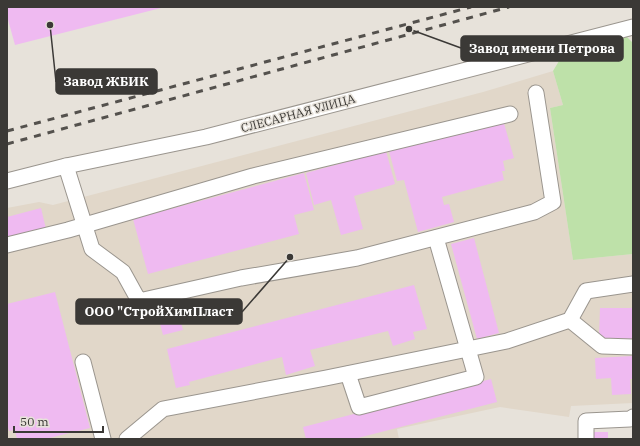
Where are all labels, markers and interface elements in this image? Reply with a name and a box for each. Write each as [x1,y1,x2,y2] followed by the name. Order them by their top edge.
[461,36,623,61] callout: Завод имени Петрова
[469,40,616,57] text: Завод имени Петрова
[56,69,157,94] callout: Завод ЖБИК
[63,73,149,90] text: Завод ЖБИК
[239,90,357,135] street label: СЛЕСАРНАЯ УЛИЦА
[76,299,242,324] callout: ООО "СтройХимПласт
[84,303,234,320] text: ООО "СтройХимПласт
[14,408,103,434] scale bar
[20,414,49,429] text: 50 m

